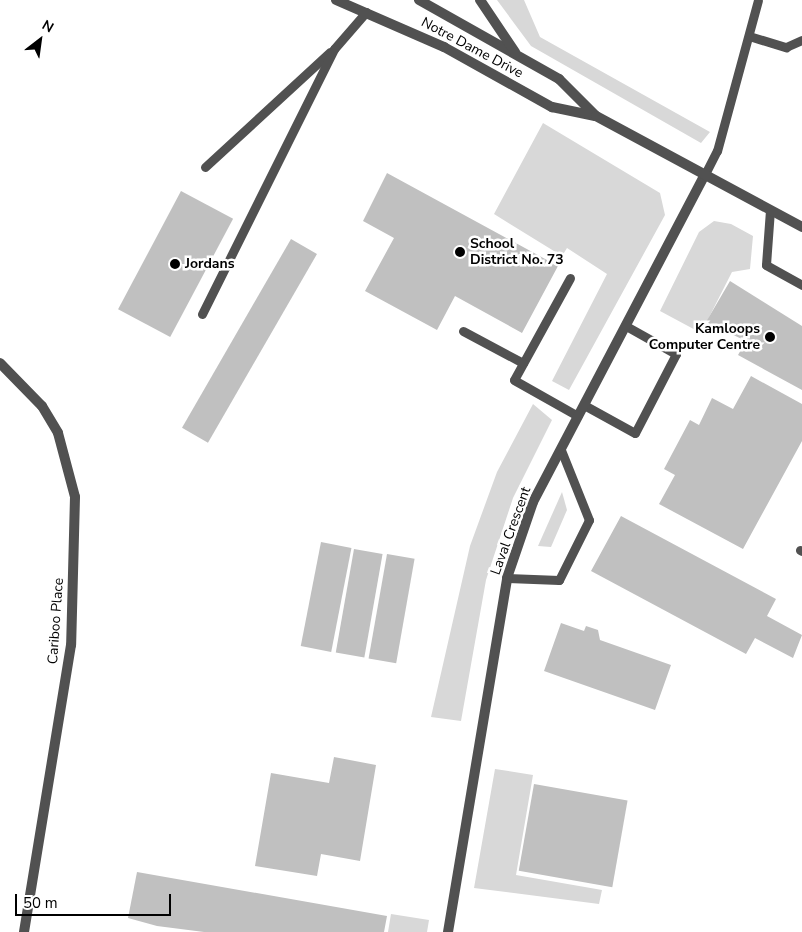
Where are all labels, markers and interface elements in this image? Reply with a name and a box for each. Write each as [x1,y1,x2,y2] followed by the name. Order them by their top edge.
[418,14,526,82] street label: Notre Dame Drive
[15,15,65,65] north arrow
[38,16,57,37] text: N
[470,236,564,268] place label: School District No. 73
[454,246,466,258] marker: School District No. 73
[185,256,234,272] place label: Jordans
[169,258,181,270] marker: Jordans
[649,321,760,354] place label: Kamloops Computer Centre
[764,331,776,343] marker: Kamloops Computer Centre
[487,485,535,577] street label: Laval Crescent
[45,577,67,665] street label: Cariboo Place
[18,884,174,916] scale bar
[23,893,58,913] text: 50 m

